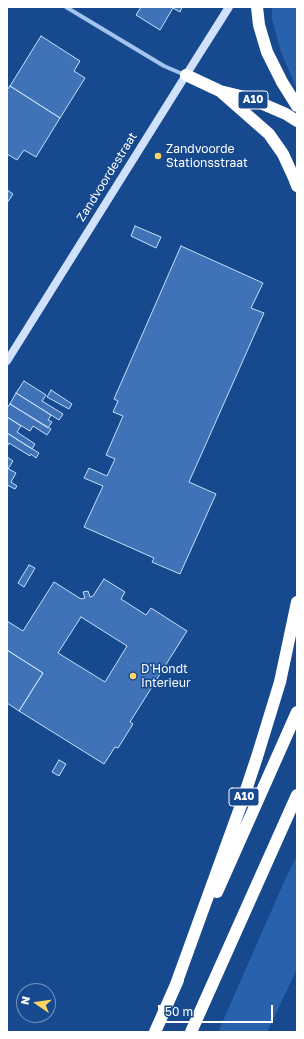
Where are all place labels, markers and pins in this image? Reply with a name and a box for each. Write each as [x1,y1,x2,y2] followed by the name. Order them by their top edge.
[166,142,248,170] place label: Zandvoorde Stationsstraat
[153,151,163,161] marker: Zandvoorde Stationsstraat
[141,662,191,690] place label: D'Hondt Interieur
[128,671,138,681] marker: D'Hondt Interieur

